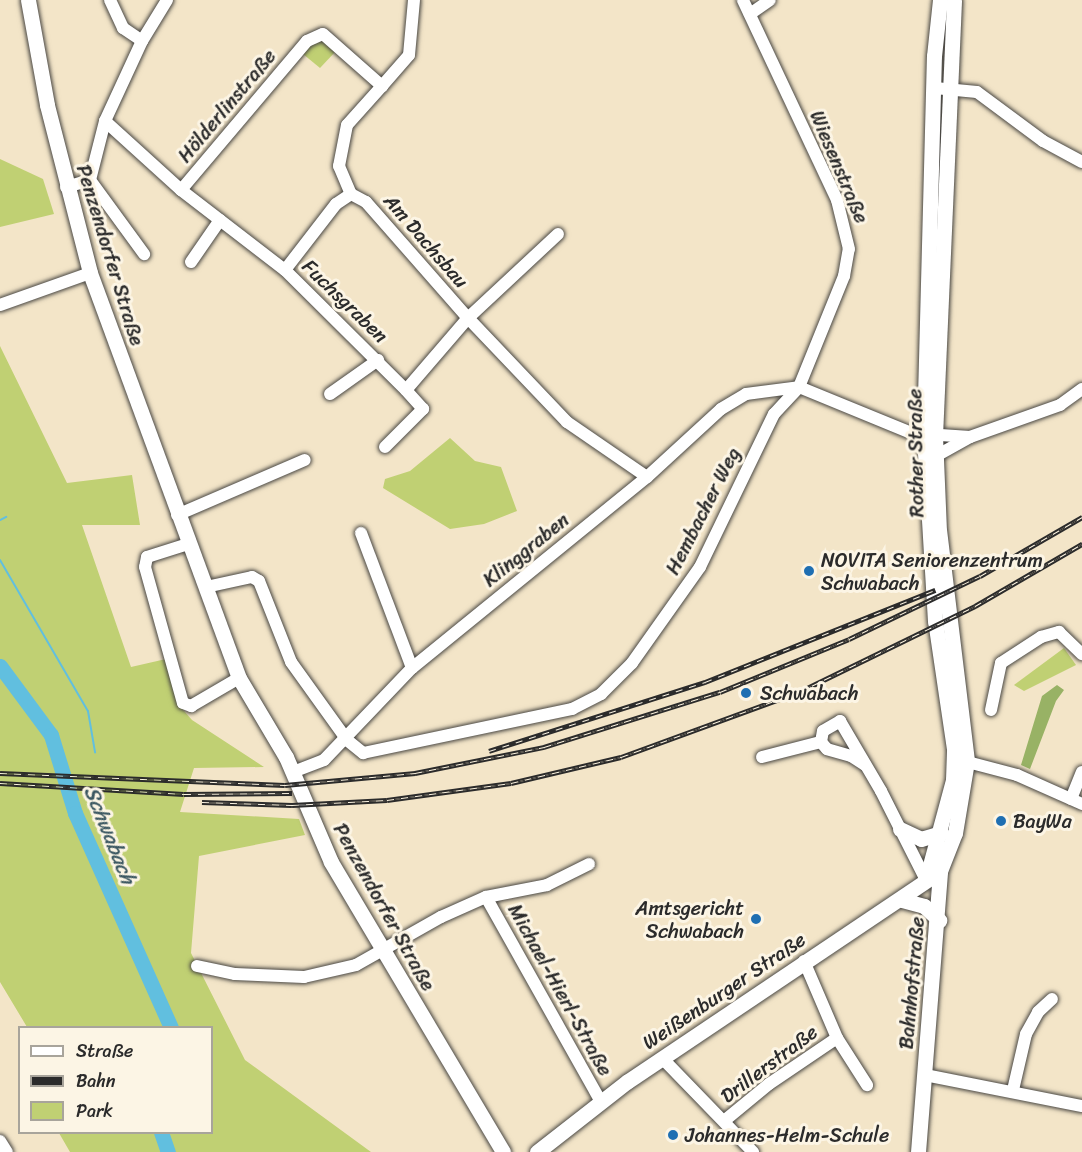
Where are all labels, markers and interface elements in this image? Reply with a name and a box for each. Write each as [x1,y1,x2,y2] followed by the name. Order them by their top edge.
[173,45,281,167] street label: Hölderlinstraße
[804,107,874,227] street label: Wiesenstraße
[71,161,149,349] street label: Penzendorfer Straße
[379,189,473,293] street label: Am Dachsbau
[297,254,393,348] street label: Fuchsgraben
[903,388,929,518] street label: Rother Straße
[661,443,745,579] street label: Hembacher Weg
[478,508,574,592] street label: Klinggraben
[821,548,1043,595] place label: NOVITA Seniorenzentrum Schwabach
[802,564,816,578] marker: NOVITA Seniorenzentrum Schwabach
[760,681,858,705] place label: Schwabach
[737,684,755,702] marker: Schwabach
[79,782,141,888] water label: Schwabach
[1013,809,1072,833] place label: BayWa
[994,814,1008,828] marker: BayWa
[328,819,440,995] street label: Penzendorfer Straße
[635,896,744,943] place label: Amtsgericht Schwabach
[503,900,617,1080] street label: Michael-Hierl-Straße
[749,912,763,926] marker: Amtsgericht Schwabach
[894,916,930,1050] street label: Bahnhofstraße
[638,927,810,1055] street label: Weißenburger Straße
[716,1020,822,1108] street label: Drillerstraße
[18,1026,213,1134] legend
[76,1035,133,1067] text: Straße
[76,1065,116,1097] text: Bahn
[76,1095,113,1127] text: Park
[685,1123,889,1147] place label: Johannes-Helm-Schule
[666,1128,680,1142] marker: Johannes-Helm-Schule

